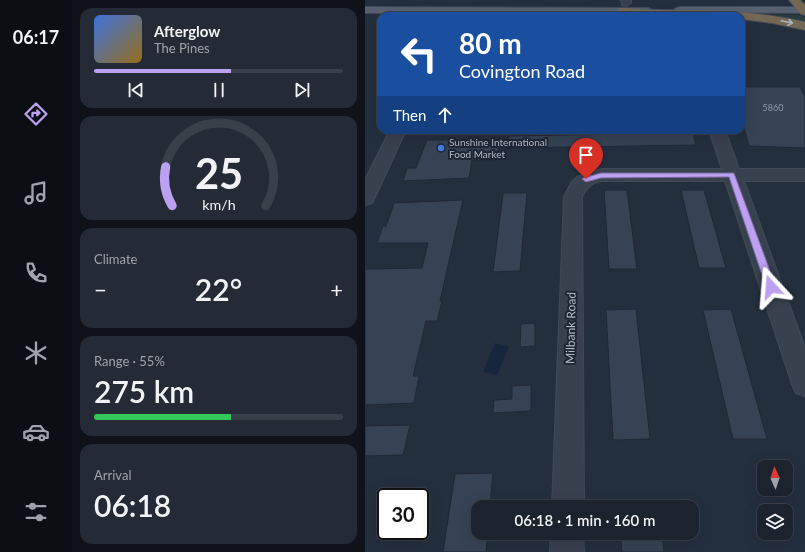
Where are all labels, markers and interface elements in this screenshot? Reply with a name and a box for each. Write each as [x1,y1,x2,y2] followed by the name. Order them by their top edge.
[780,19,793,27] one-way arrow
[154,22,220,40] text: Afterglow
[13,26,59,48] text: 06:17
[459,26,522,60] text: 80 m
[393,28,445,80] icon: left
[154,40,210,56] text: The Pines
[459,60,585,82] text: Covington Road
[125,79,147,101] icon: previous
[208,79,230,101] icon: pause
[291,79,313,101] icon: next
[22,100,50,128] icon: directions
[763,102,783,113] house number: 5860
[434,104,456,126] icon: ahead
[393,106,426,124] text: Then
[449,136,547,160] place label: Sunshine International Food Market
[569,138,603,179] pin
[436,143,446,153] marker: Sunshine International Food Market
[575,144,597,166] icon: arrive
[194,148,243,198] text: 25
[22,179,50,207] icon: music
[202,196,235,213] text: km/h
[94,251,137,267] text: Climate
[22,259,50,287] icon: phone
[750,266,792,308] position arrow
[195,271,242,307] text: 22°
[94,276,107,303] text: −
[330,276,343,303] text: +
[562,292,579,364] street label: Milbank Road
[22,339,50,367] icon: climate
[94,353,165,369] text: Range · 55%
[94,373,194,409] text: 275 km
[22,418,50,446] icon: car
[757,460,793,496] north arrow
[757,460,793,540] map controls
[94,467,131,483] text: Arrival
[94,487,171,523] text: 06:18
[377,488,429,540] speed limit sign: 30
[22,498,50,526] icon: filters
[757,504,793,540] button: layers
[515,511,655,529] text: 06:18 · 1 min · 160 m

